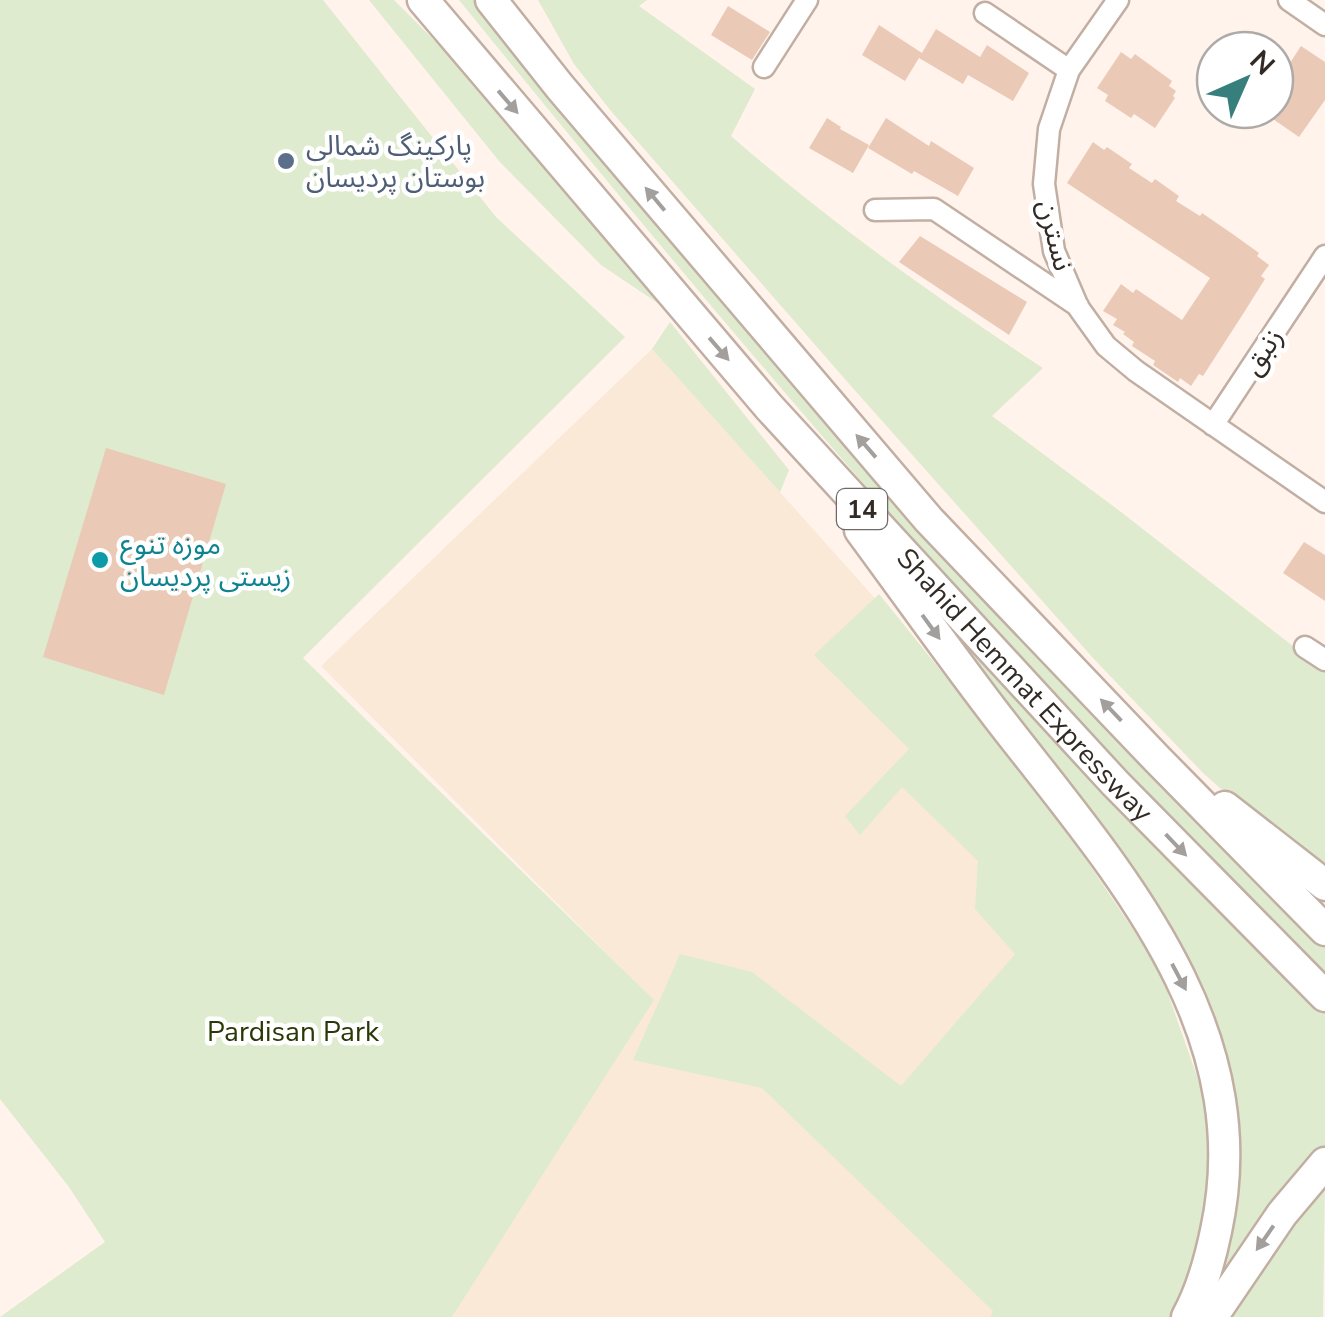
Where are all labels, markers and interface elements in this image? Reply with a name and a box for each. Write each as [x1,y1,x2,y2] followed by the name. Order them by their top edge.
[1195,30,1295,130] north arrow
[1241,42,1283,84] text: N
[496,89,518,114] one-way arrow
[306,127,485,197] place label: پارکینگ شمالی بوستان پردیسان
[275,150,297,172] marker: پارکینگ شمالی بوستان پردیسان
[645,186,667,211] one-way arrow
[1028,196,1082,275] street label: نسترن
[1233,321,1292,383] street label: زنبق
[708,336,730,361] one-way arrow
[855,434,877,459] one-way arrow
[837,489,887,529] road number: 14
[120,526,291,596] place label: موزه تنوع زیستی پردیسان
[888,540,1162,831] street label: Shahid Hemmat Expressway
[89,549,111,571] marker: موزه تنوع زیستی پردیسان
[920,613,940,640] one-way arrow
[1099,698,1122,722] one-way arrow
[1164,833,1187,857] one-way arrow
[1170,962,1187,991] one-way arrow
[207,1013,380,1051] park label: Pardisan Park
[1256,1224,1275,1251] one-way arrow

